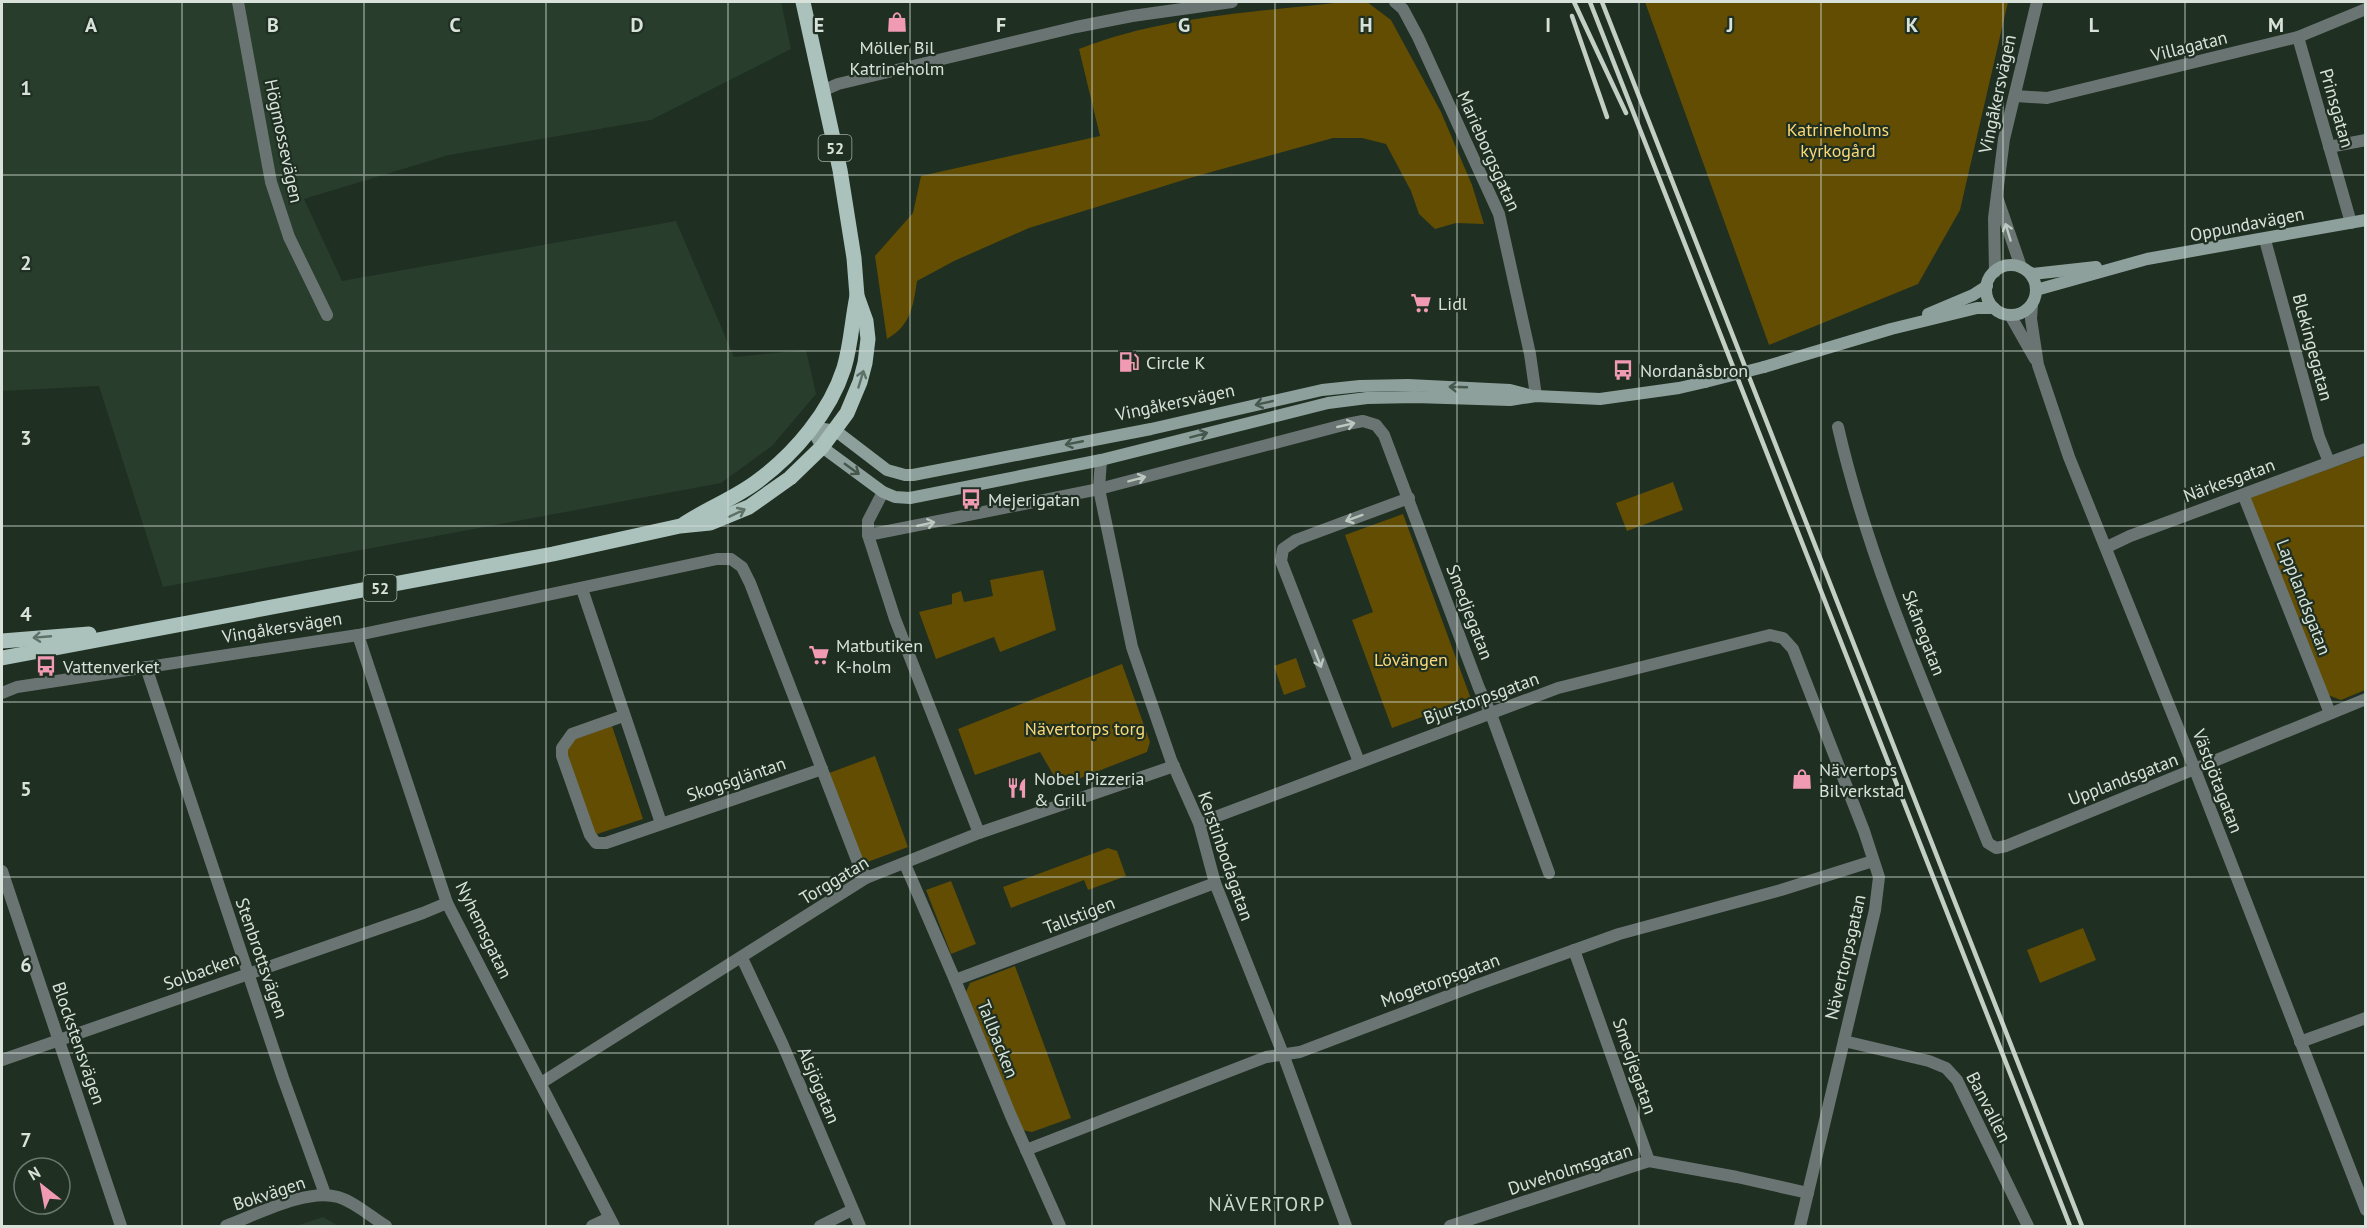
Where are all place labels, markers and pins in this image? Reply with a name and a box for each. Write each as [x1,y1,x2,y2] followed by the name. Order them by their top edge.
[885,10,909,34] shop icon: Möller Bil Katrineholm
[850,36,944,80] place label: Möller Bil Katrineholm
[1409,291,1433,315] supermarket icon: Lidl
[1438,292,1468,315] place label: Lidl
[1117,350,1141,374] fuel station icon: Circle K
[1146,351,1206,374] place label: Circle K
[1611,358,1635,382] bus stop icon: Nordanåsbron
[1640,359,1748,382] place label: Nordanåsbron
[959,487,983,511] bus stop icon: Mejerigatan
[988,488,1080,511] place label: Mejerigatan
[836,634,923,678] place label: Matbutiken K-holm
[807,643,831,667] supermarket icon: Matbutiken K-holm
[34,654,58,678] bus stop icon: Vattenverket
[62,655,160,678] place label: Vattenverket
[1819,758,1904,802] place label: Nävertops Bilverkstad
[1034,767,1144,811] place label: Nobel Pizzeria & Grill
[1790,767,1814,791] shop icon: Nävertops Bilverkstad
[1005,776,1029,800] restaurant icon: Nobel Pizzeria & Grill

